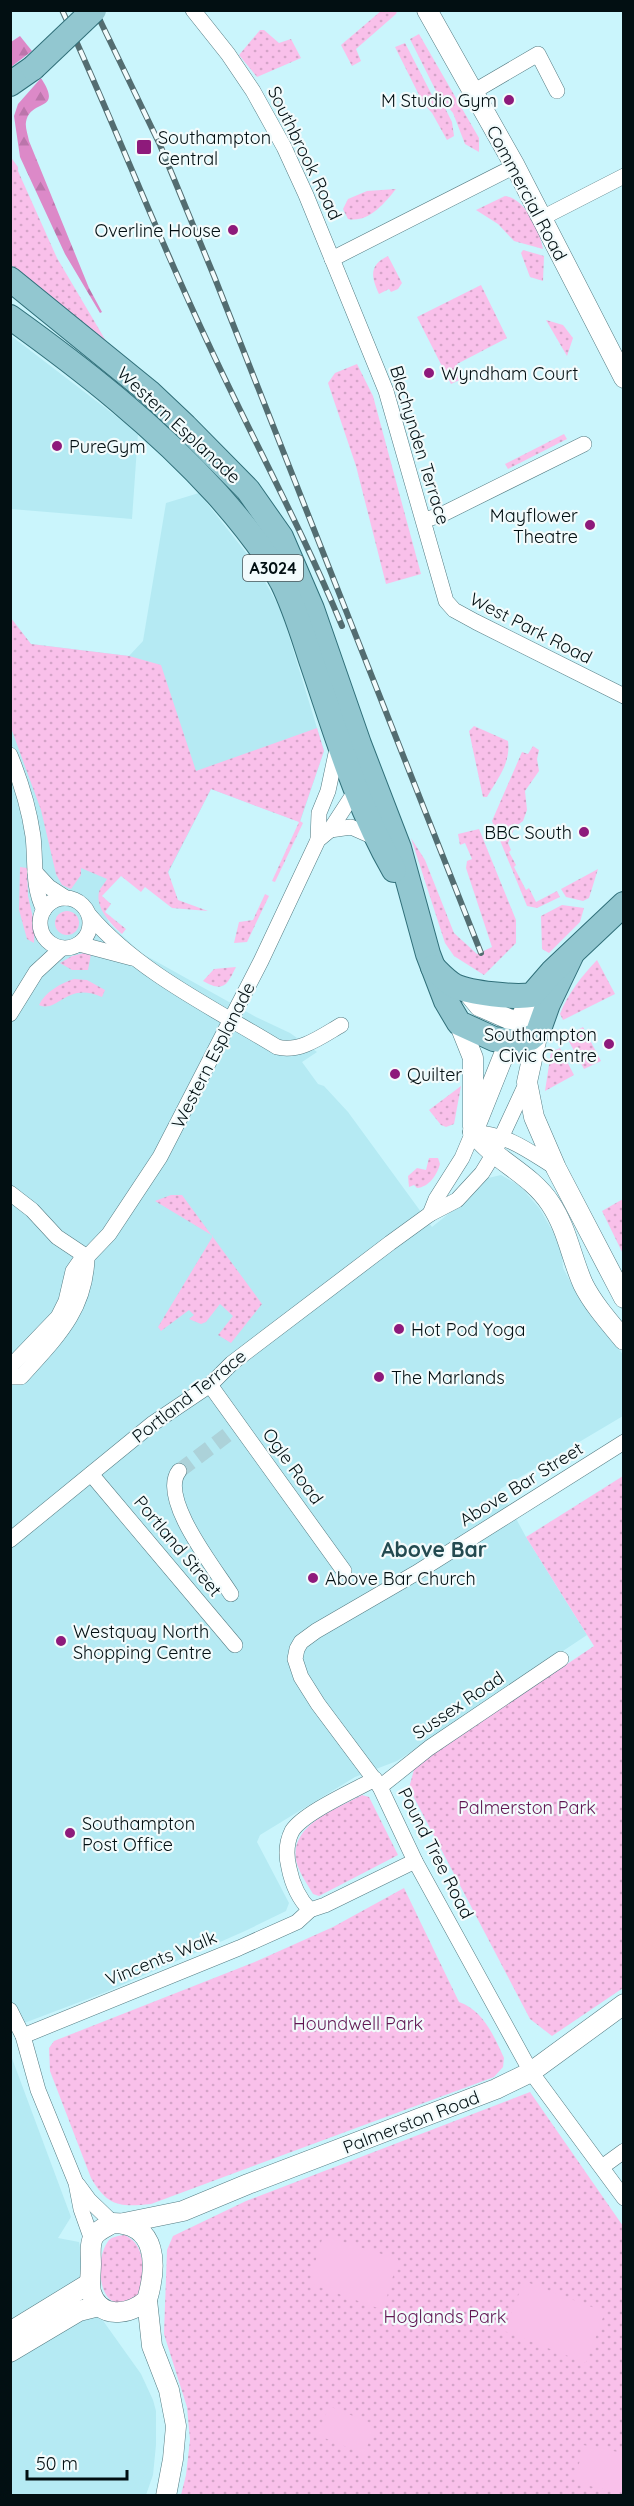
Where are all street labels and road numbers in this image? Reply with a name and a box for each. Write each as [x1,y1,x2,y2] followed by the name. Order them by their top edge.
[263,82,347,224] street label: Southbrook Road
[482,121,572,265] street label: Commercial Road
[112,362,246,488] street label: Western Esplanade
[385,363,455,527] street label: Blechynden Terrace
[243,555,303,581] road number: A3024
[466,587,596,669] street label: West Park Road
[166,978,260,1132] street label: Western Esplanade
[127,1344,251,1448] street label: Portland Terrace
[258,1423,328,1509] street label: Ogle Road
[455,1437,587,1531] street label: Above Bar Street
[129,1491,227,1601] street label: Portland Street
[408,1666,508,1744] street label: Sussex Road
[393,1784,479,1922] street label: Pound Tree Road
[102,1925,220,1991] street label: Vincents Walk
[339,2085,483,2159] street label: Palmerston Road

